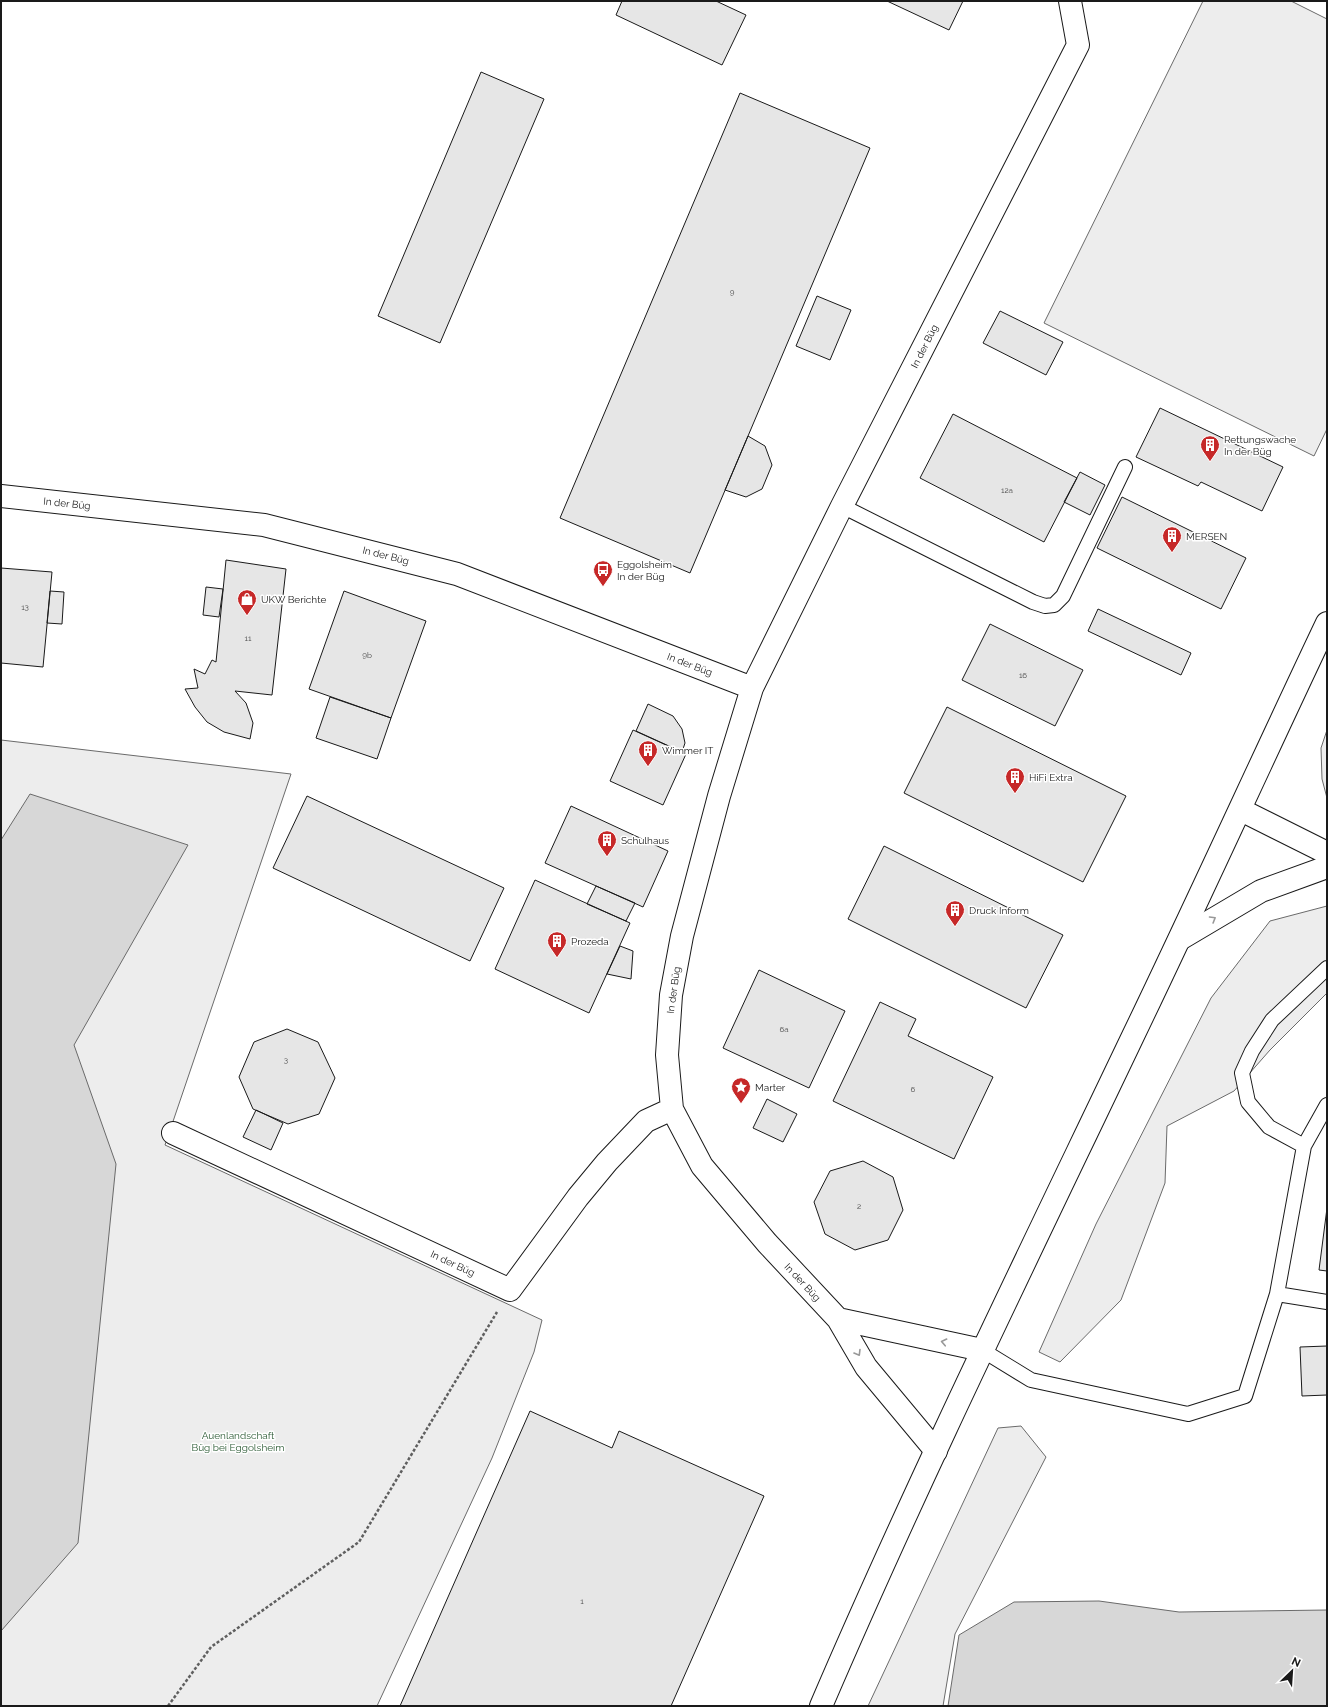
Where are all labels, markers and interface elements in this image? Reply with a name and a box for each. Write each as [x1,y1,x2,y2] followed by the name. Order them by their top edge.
[730,287,735,297] house number: 9
[909,323,940,370] street label: In der Büg
[1199,434,1221,462] building icon: Rettungswache In der Büg
[1224,434,1296,457] place label: Rettungswache In der Büg
[1001,485,1013,495] house number: 12a
[43,496,91,511] street label: In der Büg
[1161,525,1183,553] building icon: MERSEN
[1186,531,1227,542] place label: MERSEN
[361,544,410,567] street label: In der Büg
[592,559,614,587] bus stop icon: Eggolsheim In der Büg
[617,559,672,582] place label: Eggolsheim In der Büg
[236,588,258,616] shop icon: UKW Berichte
[261,594,326,605] place label: UKW Berichte
[21,602,29,612] house number: 13
[245,633,252,643] house number: 11
[362,650,372,660] house number: 9b
[666,651,714,678] street label: In der Büg
[1019,670,1027,680] house number: 16
[637,739,659,767] building icon: Wimmer IT
[662,745,713,756] place label: Wimmer IT
[1004,766,1026,794] building icon: HiFi Extra
[1029,772,1073,783] place label: HiFi Extra
[596,829,618,857] building icon: Schulhaus
[621,835,669,846] place label: Schulhaus
[944,899,966,927] building icon: Druck Inform
[969,905,1029,916] place label: Druck Inform
[1209,916,1216,923] one-way arrow
[546,930,568,958] building icon: Prozeda
[571,936,609,947] place label: Prozeda
[665,966,682,1014] street label: In der Büg
[779,1024,789,1034] house number: 6a
[284,1055,288,1065] house number: 3
[730,1076,752,1104] place icon: Marter
[755,1082,786,1093] place label: Marter
[911,1084,916,1094] house number: 6
[857,1201,861,1211] house number: 2
[429,1248,477,1278] street label: In der Büg
[782,1261,823,1303] street label: In der Büg
[941,1339,947,1347] one-way arrow
[853,1349,861,1356] one-way arrow
[192,1430,284,1453] park label: Auenlandschaft Büg bei Eggolsheim
[580,1596,584,1606] house number: 1
[1272,1651,1312,1691] north arrow
[1289,1655,1303,1670] text: N

